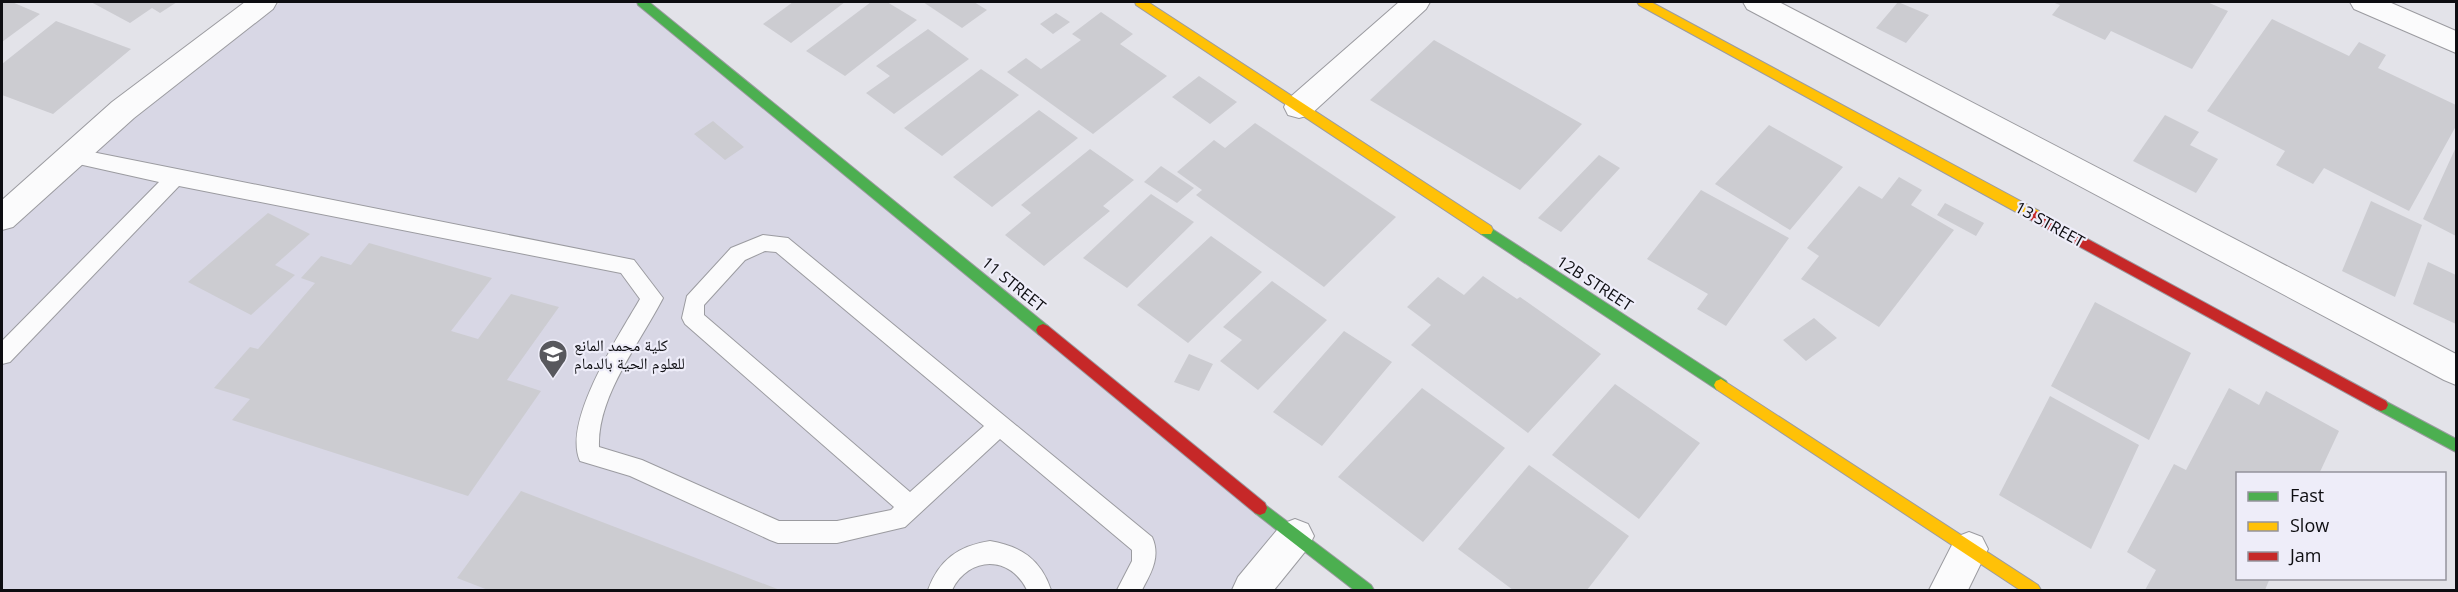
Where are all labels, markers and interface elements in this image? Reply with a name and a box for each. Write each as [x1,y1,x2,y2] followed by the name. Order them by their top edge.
[2011,196,2089,252] street label: 13 STREET
[1553,250,1638,316] street label: 12B STREET
[977,251,1051,317] street label: 11 STREET
[574,334,685,374] place label: كلية محمد المانع للعلوم الحية بالدمام
[537,338,569,380] school or university icon: كلية محمد المانع للعلوم الحية بالدمام
[2236,472,2446,580] legend
[2290,483,2324,507] text: Fast
[2290,513,2329,537] text: Slow
[2288,543,2322,567] text: Jam

